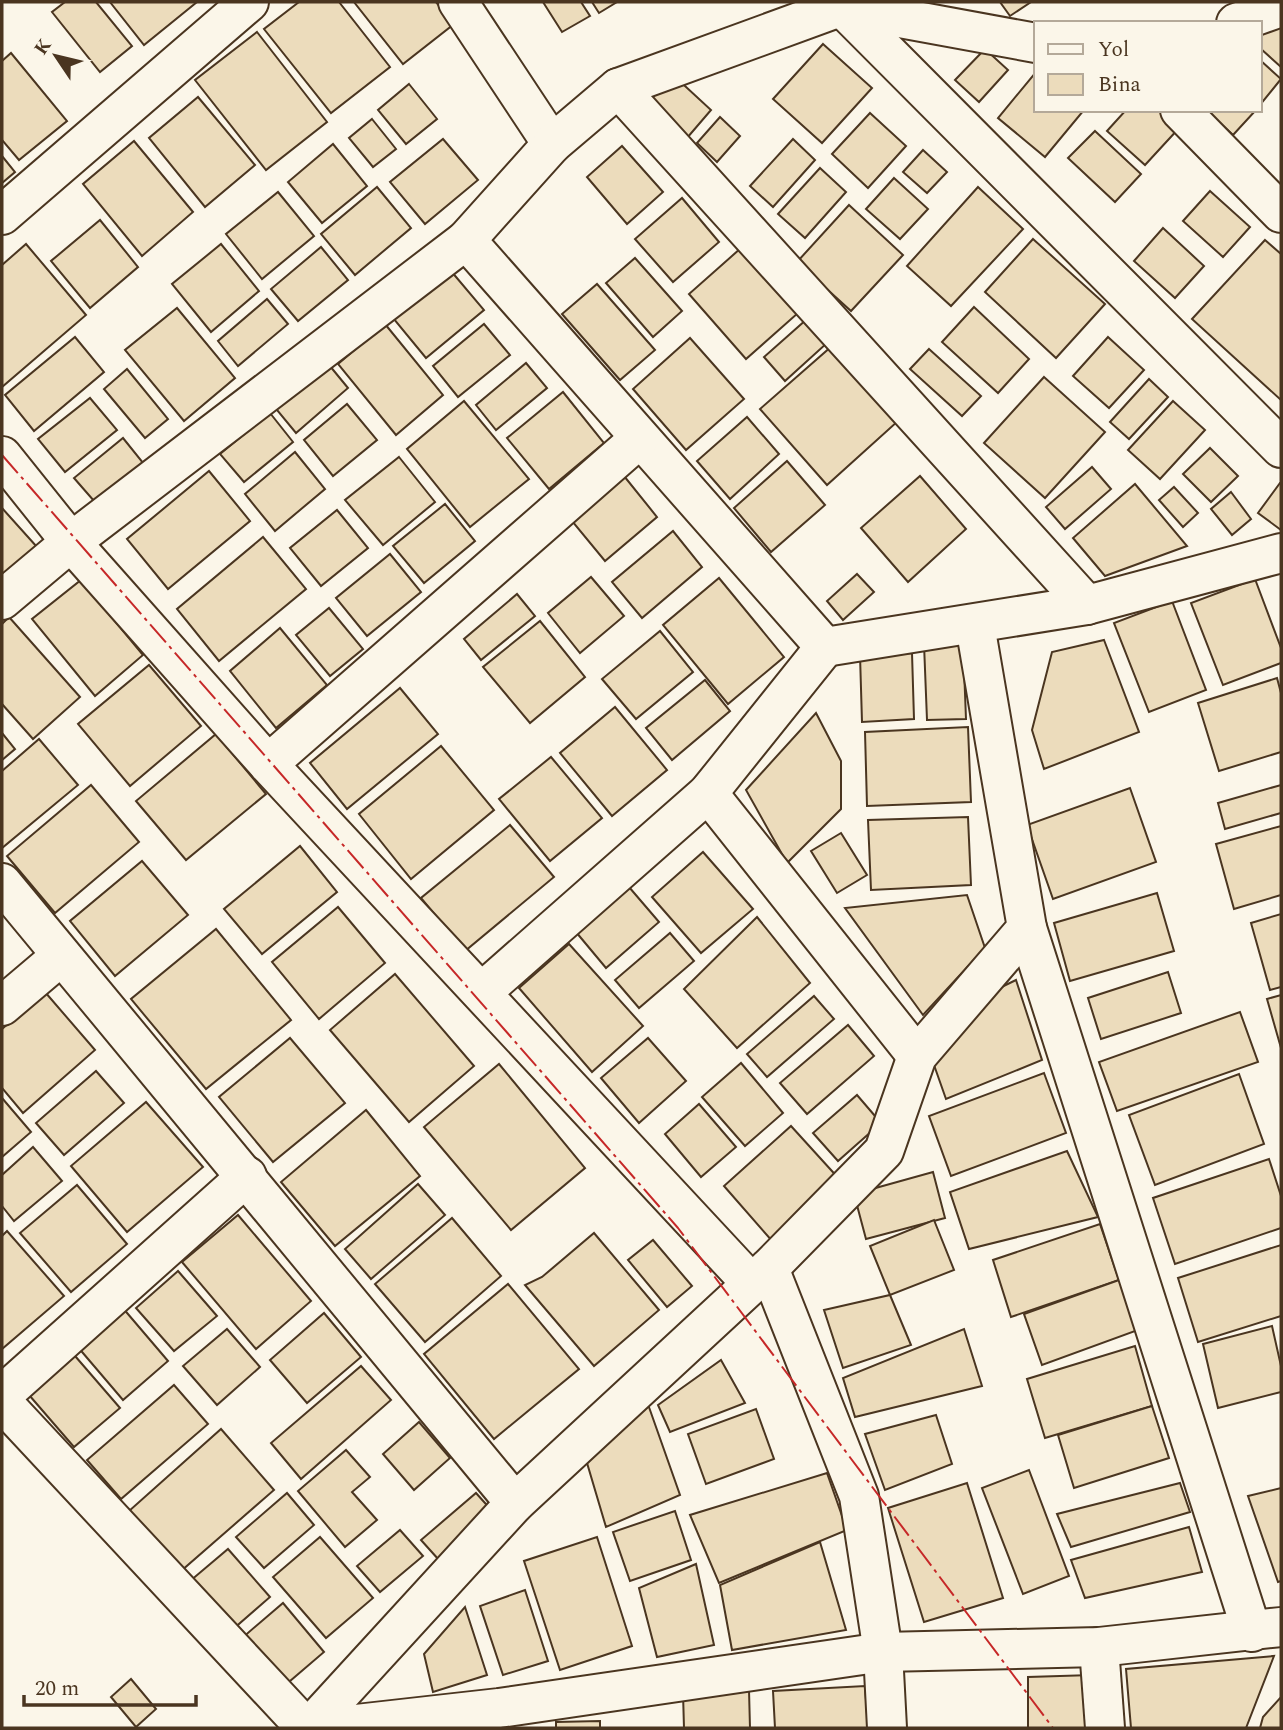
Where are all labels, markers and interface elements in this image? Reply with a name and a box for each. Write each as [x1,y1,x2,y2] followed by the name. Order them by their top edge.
[21,21,91,91] north arrow
[1034,21,1262,112] legend
[27,33,60,61] text: K
[1098,34,1129,66] text: Yol
[1098,69,1142,101] text: Bina
[24,1664,196,1708] scale bar
[35,1673,79,1705] text: 20 m

